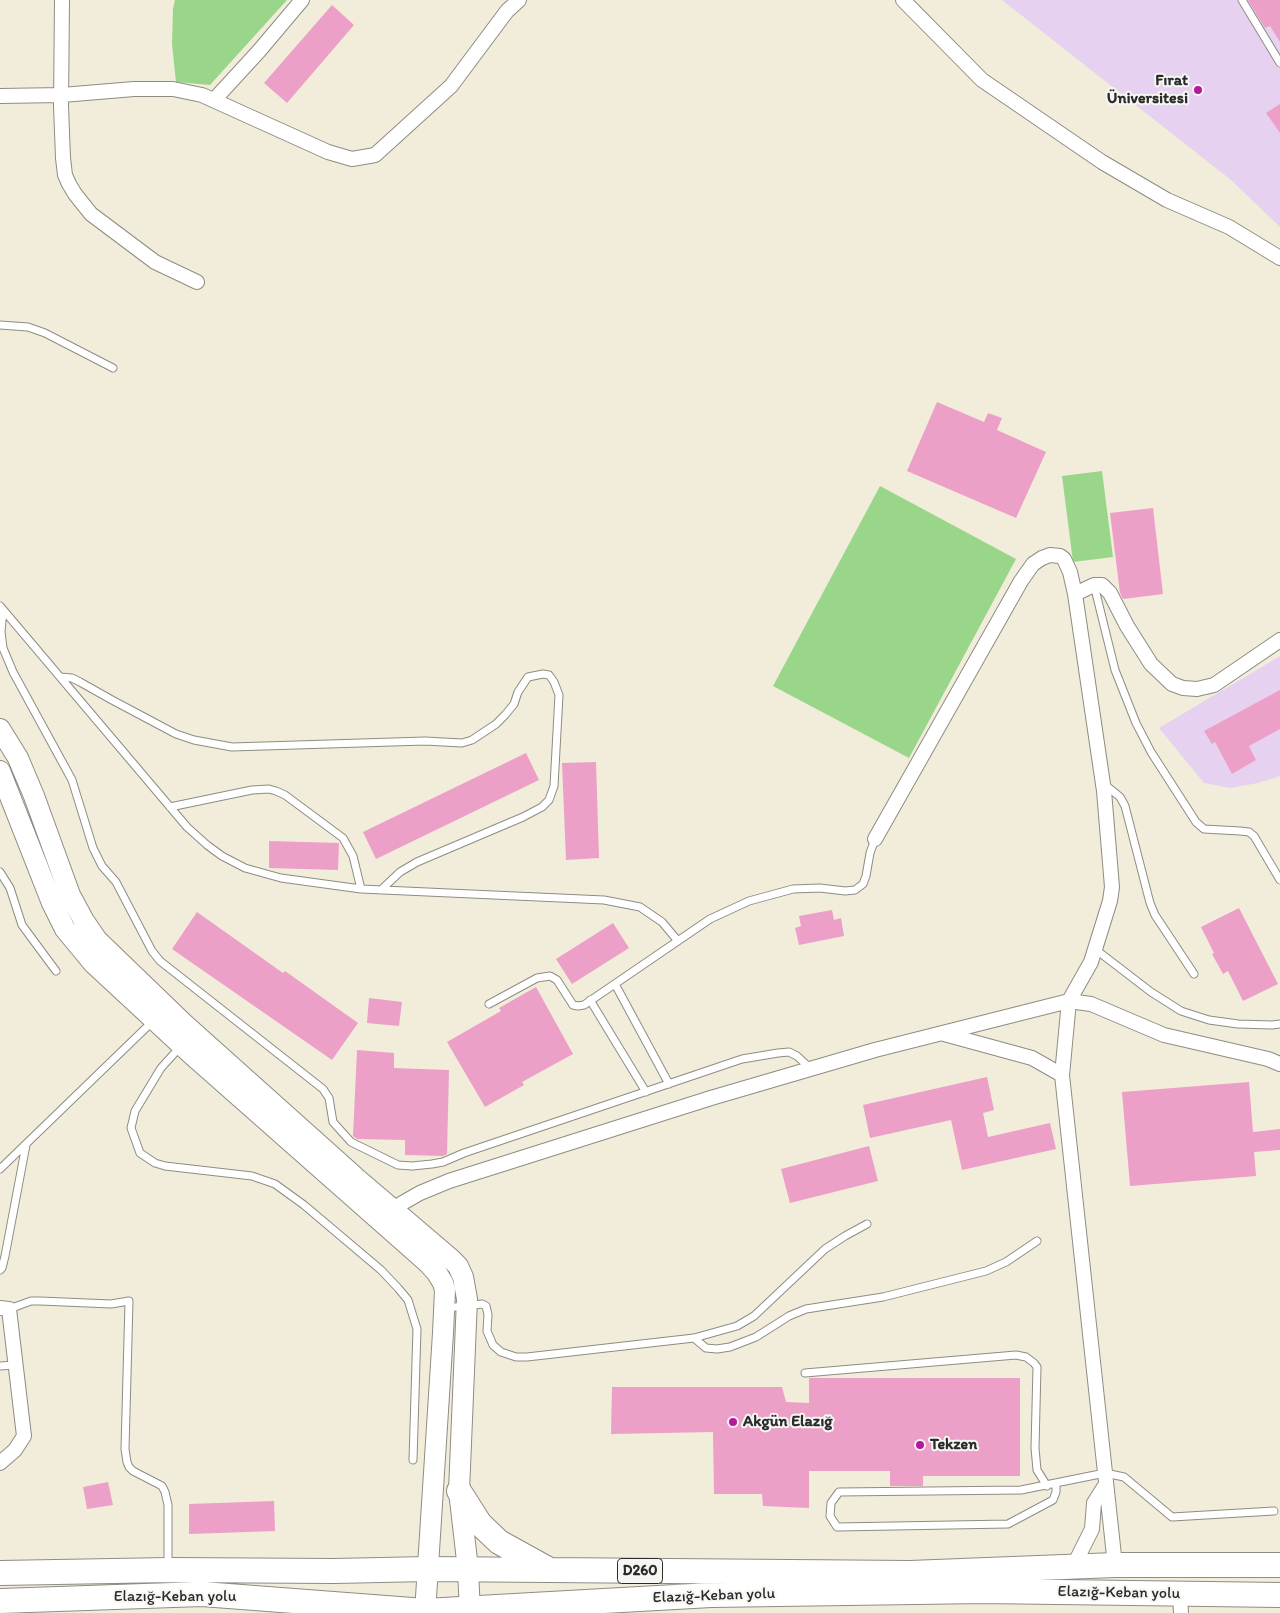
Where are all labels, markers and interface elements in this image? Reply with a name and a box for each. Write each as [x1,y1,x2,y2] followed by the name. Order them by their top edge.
[1107,71,1188,109] place label: Fırat Üniversitesi
[1192,84,1204,96] marker: Fırat Üniversitesi
[743,1412,832,1432] place label: Akgün Elazığ
[727,1416,739,1428] marker: Akgün Elazığ
[930,1435,977,1455] place label: Tekzen
[914,1439,926,1451] marker: Tekzen
[618,1558,662,1584] road number: D260
[1057,1582,1181,1604] street label: Elazığ-Keban yolu
[652,1584,776,1608] street label: Elazığ-Keban yolu
[114,1587,236,1607] street label: Elazığ-Keban yolu

